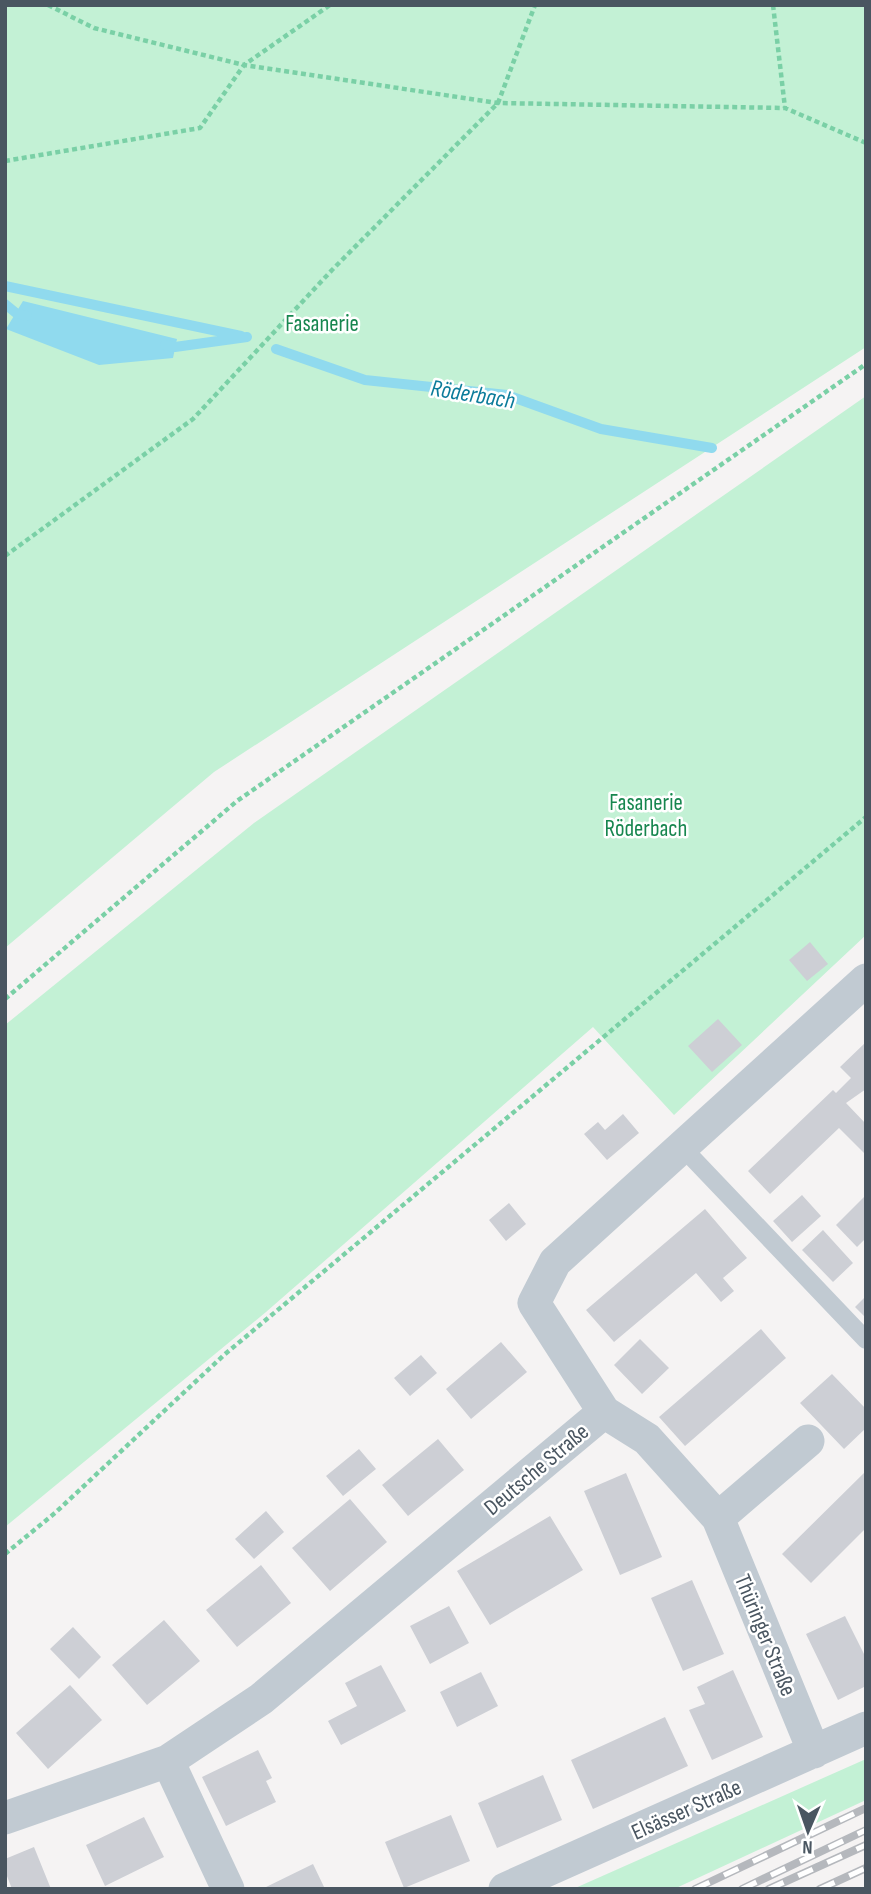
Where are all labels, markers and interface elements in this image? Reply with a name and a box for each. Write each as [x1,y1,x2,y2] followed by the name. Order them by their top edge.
[285,310,359,338] park label: Fasanerie
[429,374,517,415] water label: Röderbach
[605,789,687,843] park label: Fasanerie Röderbach
[479,1418,595,1522] street label: Deutsche Straße
[728,1570,802,1700] street label: Thüringer Straße
[627,1773,746,1847] street label: Elsässer Straße
[773,1796,843,1866] north arrow
[802,1835,813,1858] text: N

